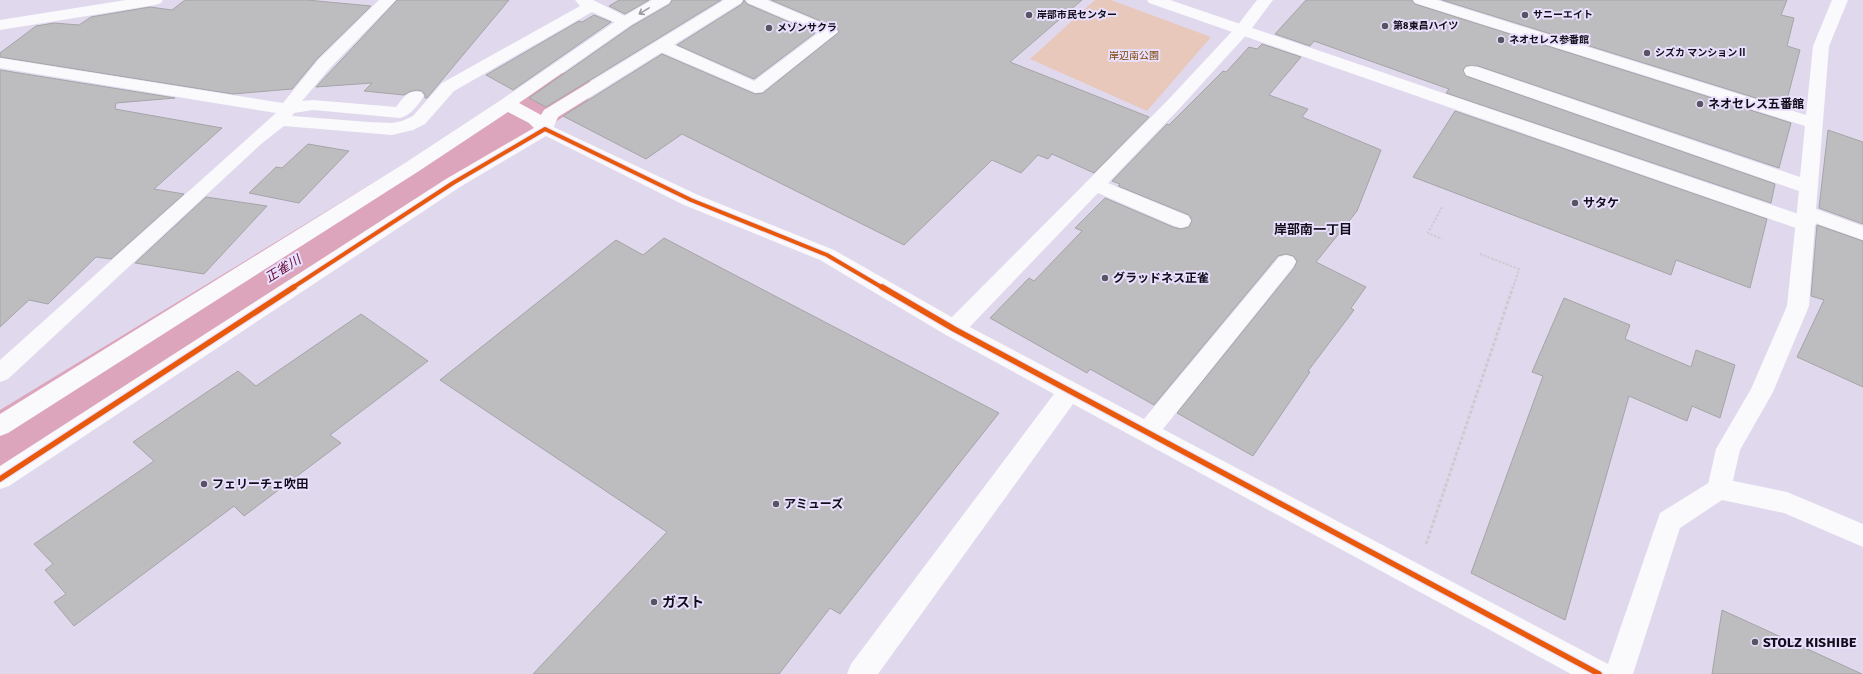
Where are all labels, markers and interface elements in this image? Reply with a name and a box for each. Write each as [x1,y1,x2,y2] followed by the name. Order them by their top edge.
[638,8,650,16] one-way arrow
[1037,9,1117,21] place label: 岸部市民センター
[1533,9,1593,21] place label: サニーエイト
[1024,10,1034,20] marker: 岸部市民センター
[1520,10,1530,20] marker: サニーエイト
[1393,20,1458,32] place label: 第8東昌ハイツ
[1380,21,1390,31] marker: 第8東昌ハイツ
[777,22,837,34] place label: メゾンサクラ
[764,23,774,33] marker: メゾンサクラ
[1509,34,1589,46] place label: ネオセレス参番館
[1496,35,1506,45] marker: ネオセレス参番館
[1655,47,1747,59] place label: シズカ マンションⅡ
[1642,48,1652,58] marker: シズカ マンションⅡ
[1109,50,1159,62] park label: 岸辺南公園
[1708,97,1804,112] place label: ネオセレス五番館
[1695,99,1705,109] marker: ネオセレス五番館
[1583,196,1619,211] place label: サタケ
[1570,198,1580,208] marker: サタケ
[1274,222,1352,238] district label: 岸部南一丁目
[262,251,305,286] water label: 正雀川
[1113,271,1209,286] place label: グラッドネス正雀
[1100,273,1110,283] marker: グラッドネス正雀
[212,477,308,492] place label: フェリーチェ吹田
[199,479,209,489] marker: フェリーチェ吹田
[784,497,843,512] place label: アミューズ
[771,499,781,509] marker: アミューズ
[662,594,704,611] place label: ガスト
[649,597,659,607] marker: ガスト
[1763,634,1857,651] place label: STOLZ KISHIBE
[1750,637,1760,647] marker: STOLZ KISHIBE

